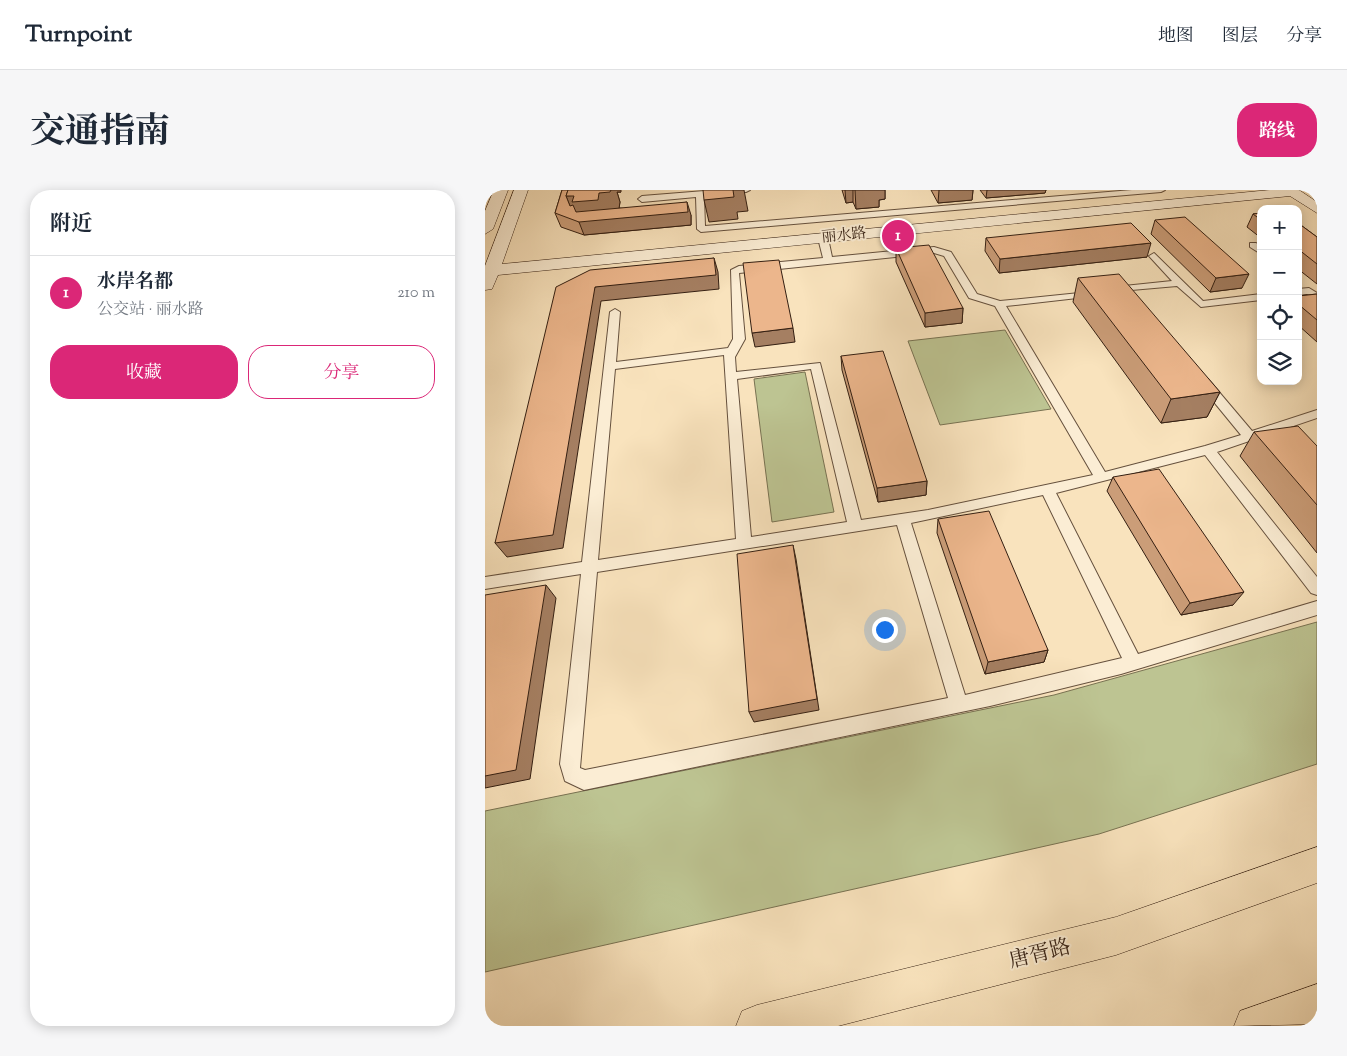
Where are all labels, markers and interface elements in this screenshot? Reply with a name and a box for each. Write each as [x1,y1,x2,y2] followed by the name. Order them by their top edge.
[25,18,132,52] text: Turnpoint
[1158,24,1194,50] text: 地图
[1222,24,1258,50] text: 图层
[1286,24,1322,50] text: 分享
[1237,103,1317,157] button: 路线
[30,108,170,159] text: 交通指南
[1257,205,1302,385] map controls
[1257,205,1302,250] button: +
[50,210,92,240] text: 附近
[882,217,914,255] pin: 1
[821,223,867,249] street label: 丽水路
[1257,250,1302,295] button: −
[97,269,173,296] text: 水岸名都
[63,282,69,305] text: 1
[397,282,435,305] text: 210 m
[1257,295,1302,340] button: locate
[97,299,204,322] text: 公交站 · 丽水路
[1257,340,1302,385] button: layers
[50,345,238,399] button: 收藏
[248,345,435,399] button: 分享
[872,617,898,643] your location
[1006,933,1074,977] street label: 唐胥路

